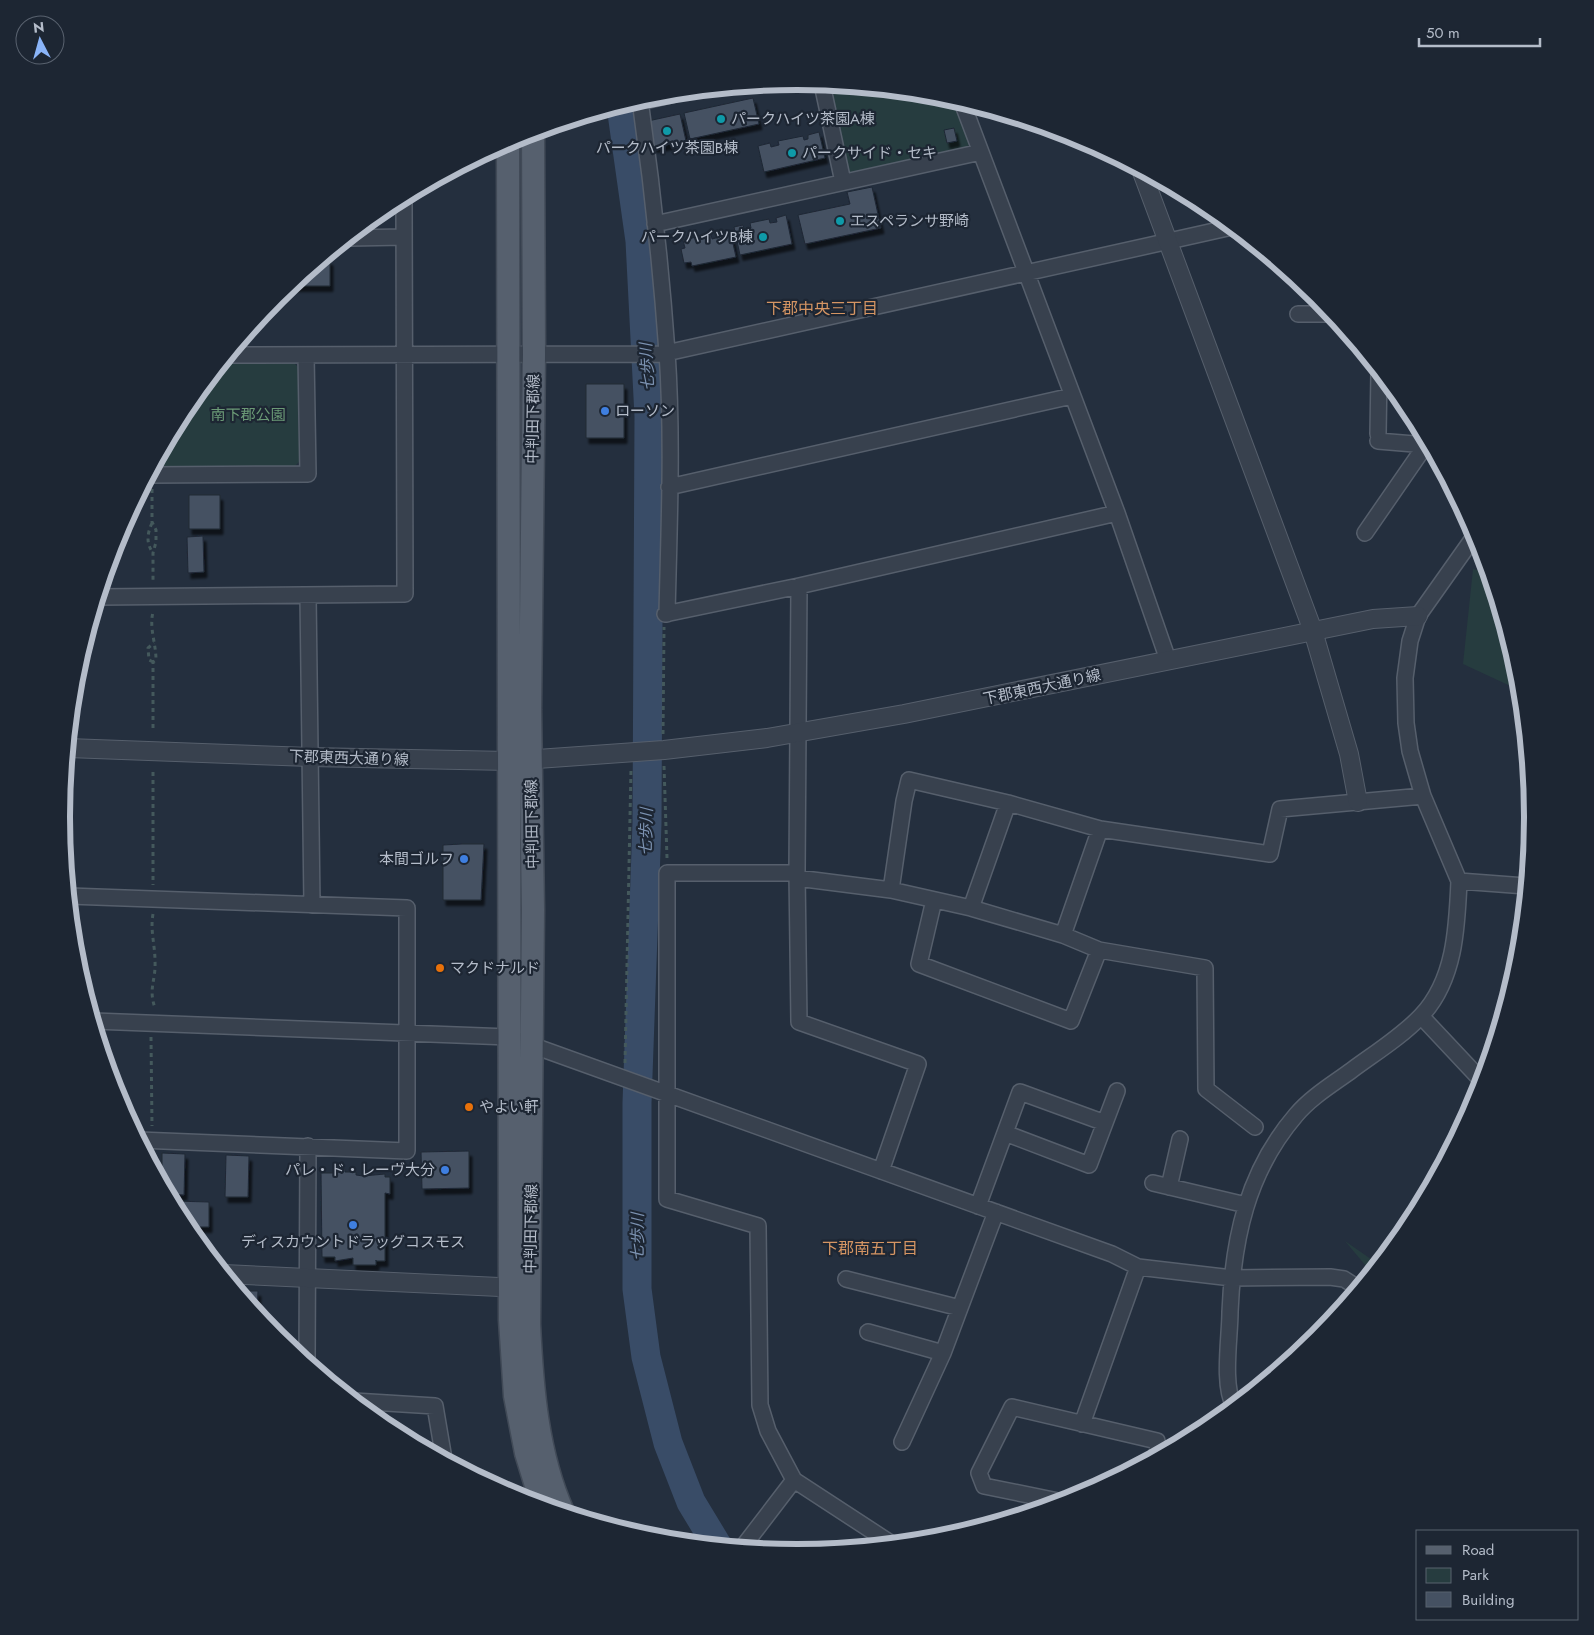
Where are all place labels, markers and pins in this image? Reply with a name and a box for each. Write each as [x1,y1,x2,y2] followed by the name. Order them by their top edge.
[731,108,875,130] place label: パークハイツ茶園A棟
[715,113,727,125] marker: パークハイツ茶園A棟
[661,125,673,137] marker: パークハイツ茶園B棟
[596,137,738,159] place label: パークハイツ茶園B棟
[802,142,937,164] place label: パークサイド・セキ
[786,147,798,159] marker: パークサイド・セキ
[850,210,969,232] place label: エスペランサ野崎
[834,215,846,227] marker: エスペランサ野崎
[641,226,753,248] place label: パークハイツB棟
[757,231,769,243] marker: パークハイツB棟
[615,400,675,422] place label: ローソン
[599,405,611,417] marker: ローソン
[379,848,454,870] place label: 本間ゴルフ
[458,853,470,865] marker: 本間ゴルフ
[450,957,540,979] place label: マクドナルド
[434,962,446,974] marker: マクドナルド
[479,1096,539,1118] place label: やよい軒
[463,1101,475,1113] marker: やよい軒
[285,1159,435,1181] place label: パレ・ド・レーヴ大分
[439,1164,451,1176] marker: パレ・ド・レーヴ大分
[347,1219,359,1231] marker: ディスカウントドラッグコスモス
[241,1231,465,1253] place label: ディスカウントドラッグコスモス

